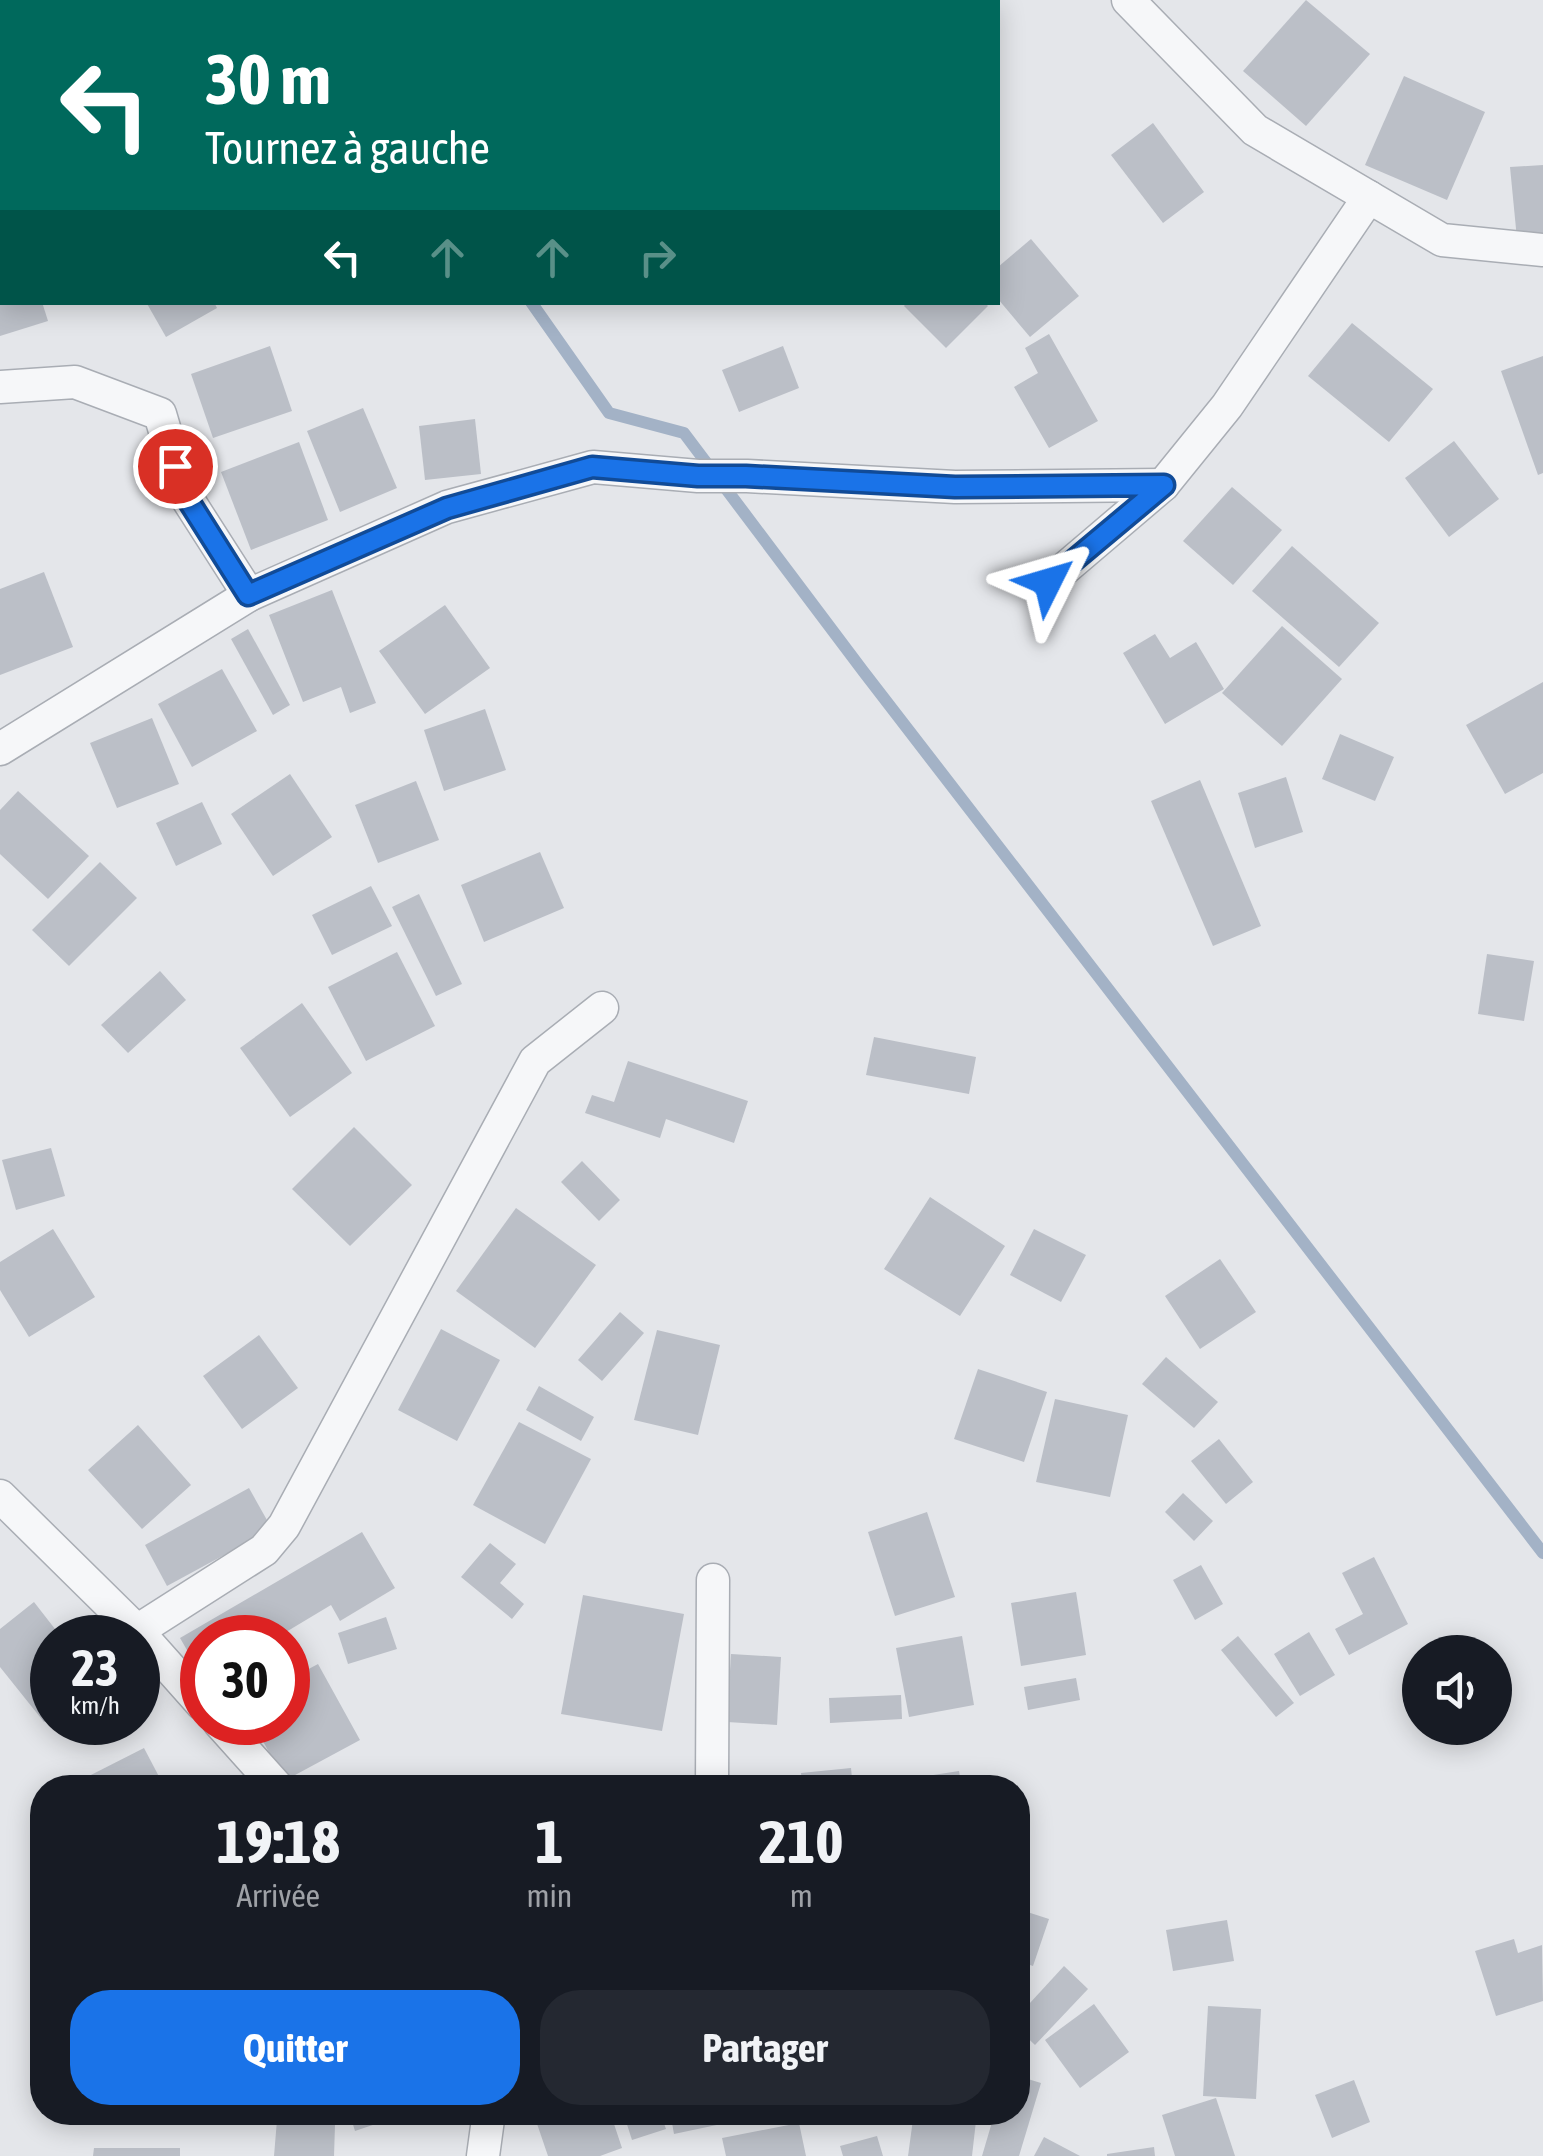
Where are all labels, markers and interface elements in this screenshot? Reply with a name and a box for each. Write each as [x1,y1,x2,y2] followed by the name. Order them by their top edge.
[205,39,331,119] text: 30 m
[40,40,170,170] icon: left
[205,122,490,174] text: Tournez à gauche
[315,230,370,285] icon: left
[420,230,475,285] icon: ahead
[525,230,580,285] icon: ahead
[630,230,685,285] icon: right
[133,424,218,509] pin
[148,439,203,494] icon: arrive
[996,530,1100,634] position arrow
[180,1615,310,1745] speed limit sign: 30
[1402,1635,1512,1745] map controls
[1402,1635,1512,1745] button: sound
[71,1639,118,1697] text: 23
[70,1691,120,1719] text: km/h
[216,1807,340,1876] text: 19:18
[535,1807,564,1876] text: 1
[759,1807,843,1876] text: 210
[236,1877,320,1914] text: Arrivée
[526,1877,572,1914] text: min
[790,1877,813,1914] text: m
[70,1990,520,2105] button: Quitter
[540,1990,990,2105] button: Partager

